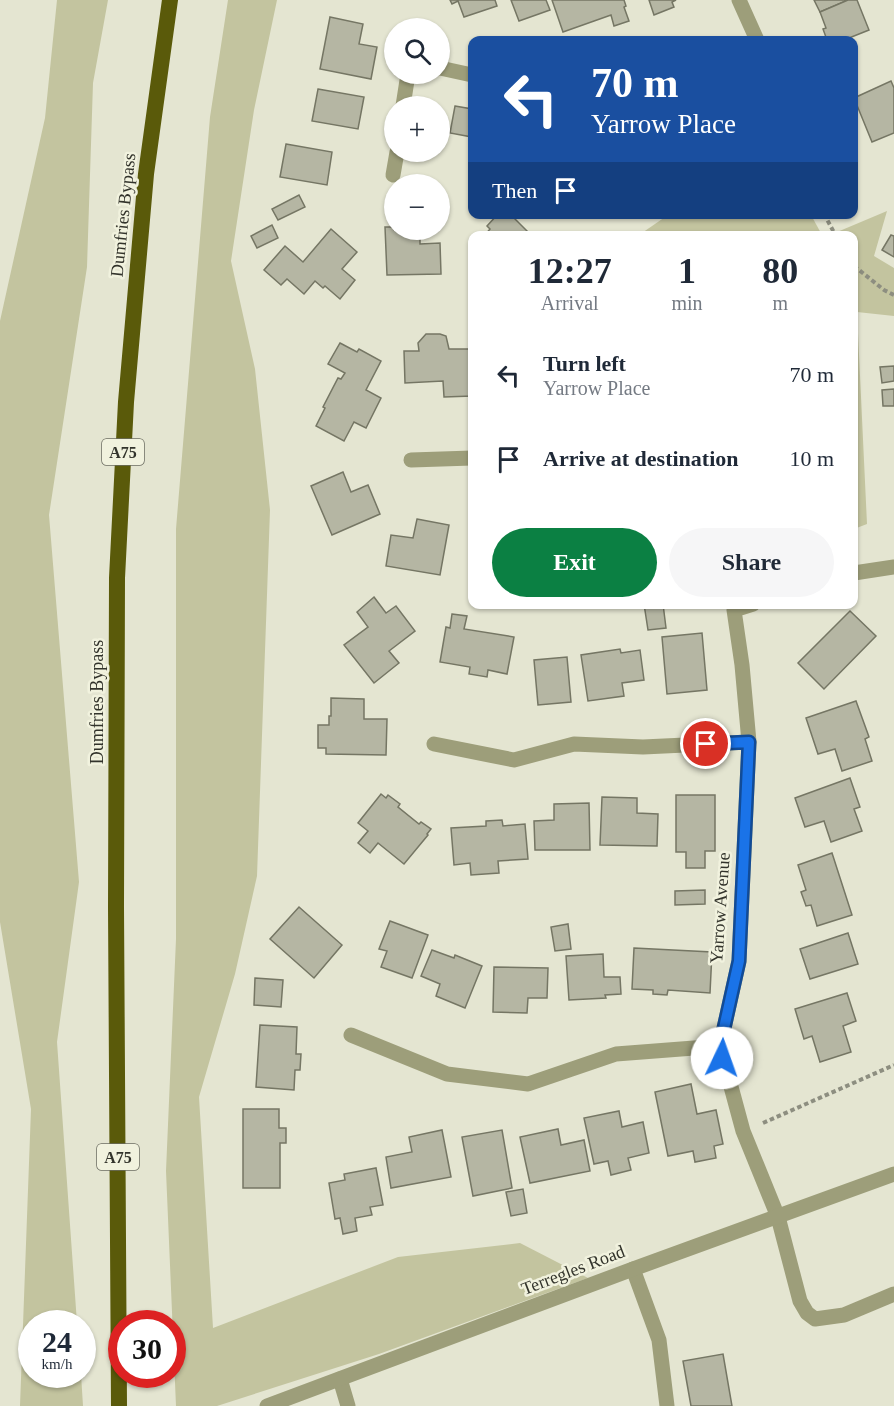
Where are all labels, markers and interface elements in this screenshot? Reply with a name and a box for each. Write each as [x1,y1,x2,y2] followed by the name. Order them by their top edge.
[384,18,450,240] map controls
[384,18,450,84] button: search
[492,60,570,138] icon: left
[591,60,679,106] text: 70 m
[384,96,450,162] button: +
[591,109,736,139] text: Yarrow Place
[107,152,139,278] street label: Dumfries Bypass
[384,174,450,240] button: −
[549,174,582,207] icon: arrive
[492,178,537,203] text: Then
[528,251,612,291] text: 12:27
[678,251,696,291] text: 1
[762,251,798,291] text: 80
[541,292,599,314] text: Arrival
[671,292,703,314] text: min
[773,292,788,314] text: m
[543,351,626,376] text: Turn left
[492,359,525,392] icon: left
[789,362,834,387] text: 70 m
[543,377,650,399] text: Yarrow Place
[102,439,144,465] road number: A75
[492,443,525,476] icon: arrive
[543,446,739,471] text: Arrive at destination
[789,446,834,471] text: 10 m
[492,528,657,597] button: Exit
[669,528,834,597] button: Share
[87,640,107,764] street label: Dumfries Bypass
[680,718,731,769] pin
[689,727,722,760] icon: arrive
[706,852,734,964] street label: Yarrow Avenue
[690,1026,754,1090] position arrow
[97,1144,139,1170] road number: A75
[518,1241,628,1299] street label: Terregles Road
[108,1310,186,1388] speed limit sign: 30
[42,1325,72,1358] text: 24
[42,1356,72,1372] text: km/h

